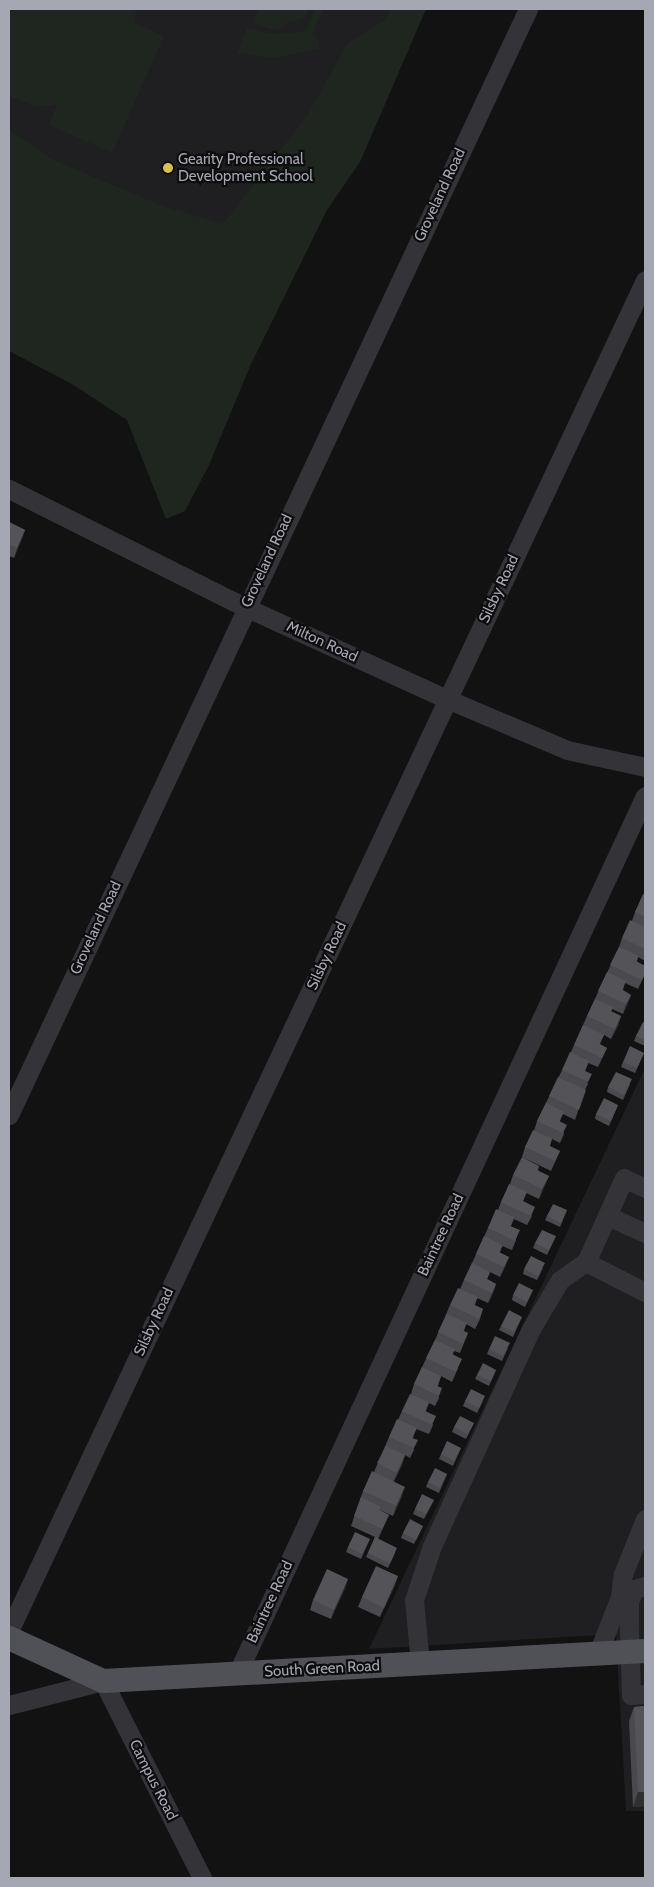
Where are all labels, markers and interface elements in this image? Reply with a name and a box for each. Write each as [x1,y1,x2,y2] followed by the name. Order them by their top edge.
[411,145,469,245] street label: Groveland Road
[178,150,313,185] place label: Gearity Professional Development School
[162,162,174,174] marker: Gearity Professional Development School
[238,511,296,611] street label: Groveland Road
[475,552,523,626] street label: Silsby Road
[284,618,360,666] street label: Milton Road
[67,878,125,978] street label: Groveland Road
[303,919,351,993] street label: Silsby Road
[414,1191,468,1279] street label: Baintree Road
[130,1285,178,1359] street label: Silsby Road
[243,1558,297,1646] street label: Baintree Road
[264,1657,380,1681] street label: South Green Road
[125,1737,181,1823] street label: Campus Road

